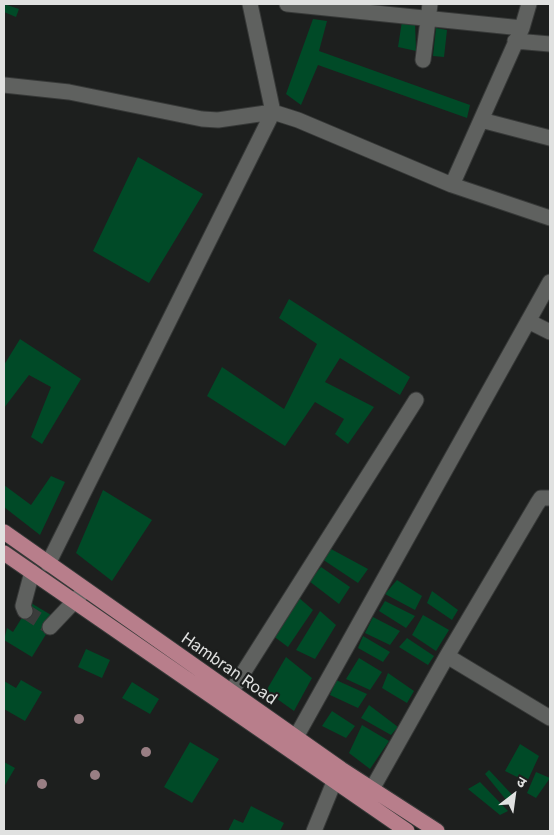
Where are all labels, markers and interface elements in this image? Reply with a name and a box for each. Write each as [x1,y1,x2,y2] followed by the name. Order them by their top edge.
[178,629,280,709] street label: Hambran Road
[489,770,539,820] north arrow
[514,772,530,791] text: उ

